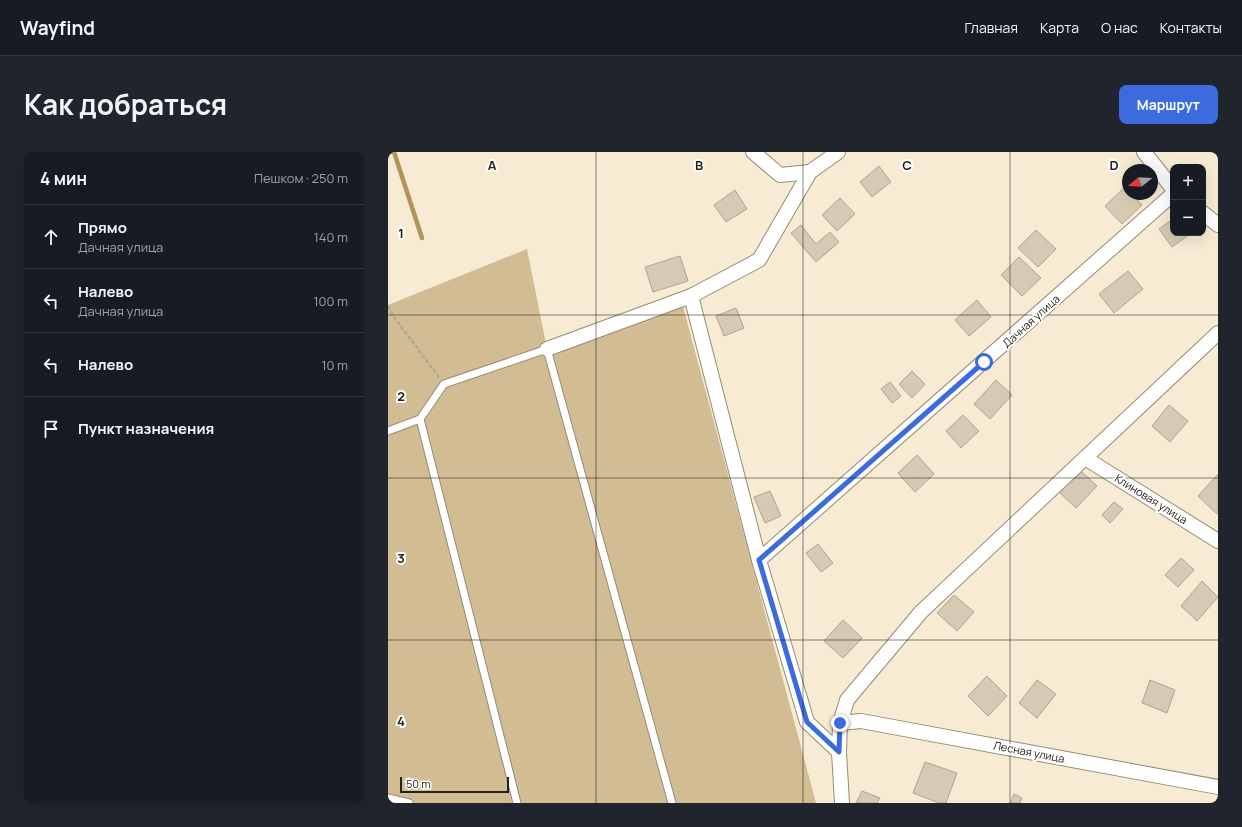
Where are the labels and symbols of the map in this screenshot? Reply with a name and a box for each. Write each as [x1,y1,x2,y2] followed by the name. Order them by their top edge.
[488,156,497,174] text: A
[695,156,703,174] text: B
[902,156,912,174] text: C
[1109,156,1119,174] text: D
[1122,164,1158,200] north arrow
[398,224,404,242] text: 1
[999,291,1063,350] street label: Дачная улица
[975,353,993,371] route start
[397,387,405,405] text: 2
[1112,470,1190,527] street label: Клиновая улица
[397,549,405,567] text: 3
[397,712,405,730] text: 4
[831,714,849,732] route end
[992,737,1066,766] street label: Лесная улица
[400,775,509,794] scale bar

